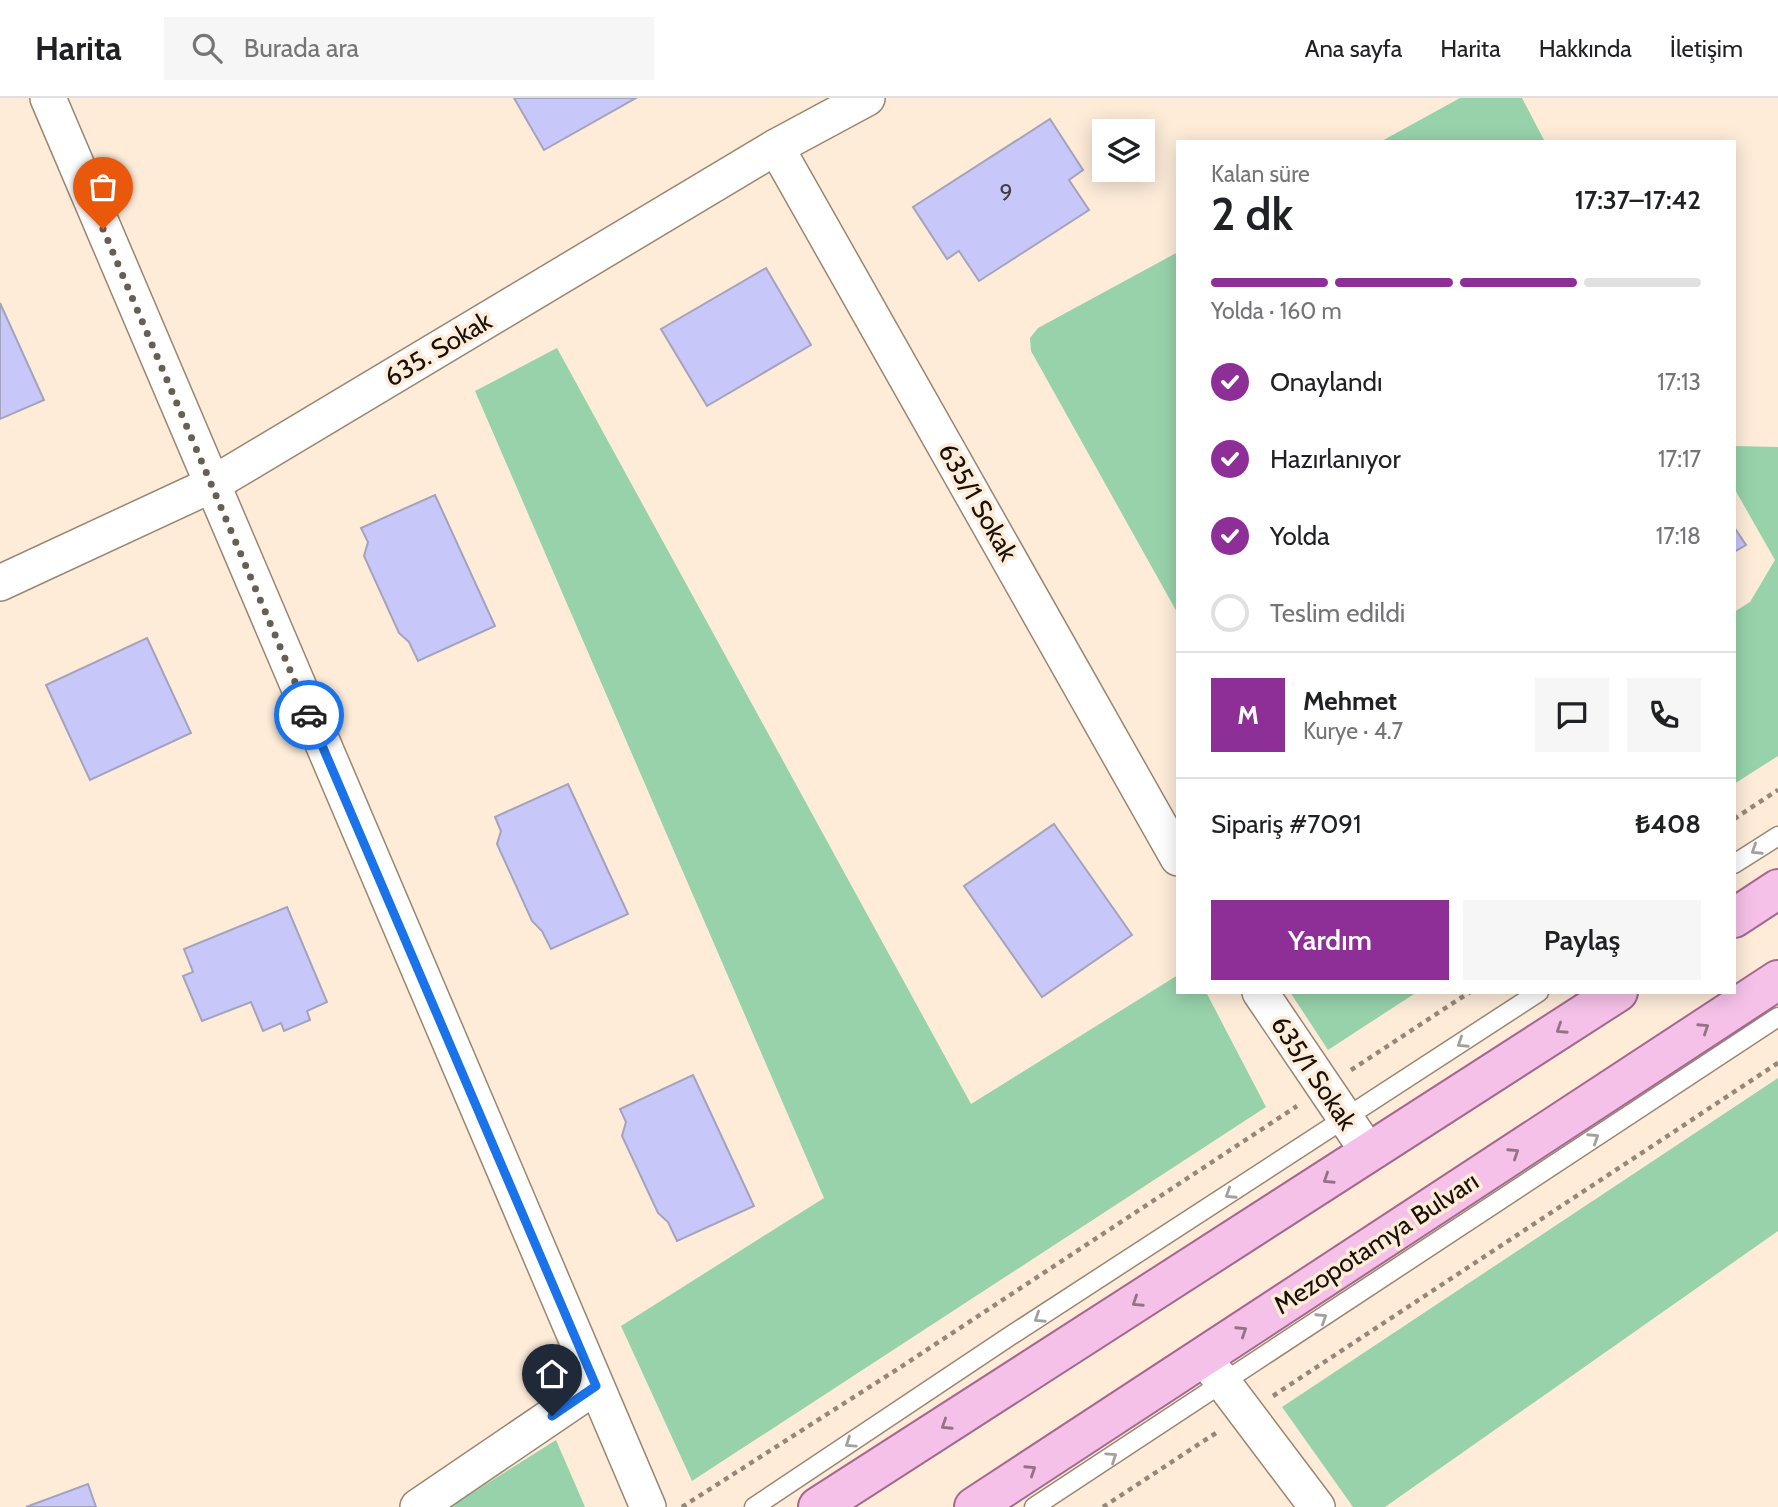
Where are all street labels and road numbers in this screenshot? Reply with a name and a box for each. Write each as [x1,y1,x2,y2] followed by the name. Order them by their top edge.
[379,304,498,393] street label: 635. Sokak
[931,437,1025,567] street label: 635/1 Sokak
[1264,1010,1364,1136] street label: 635/1 Sokak
[1268,1165,1484,1321] street label: Mezopotamya Bulvarı

